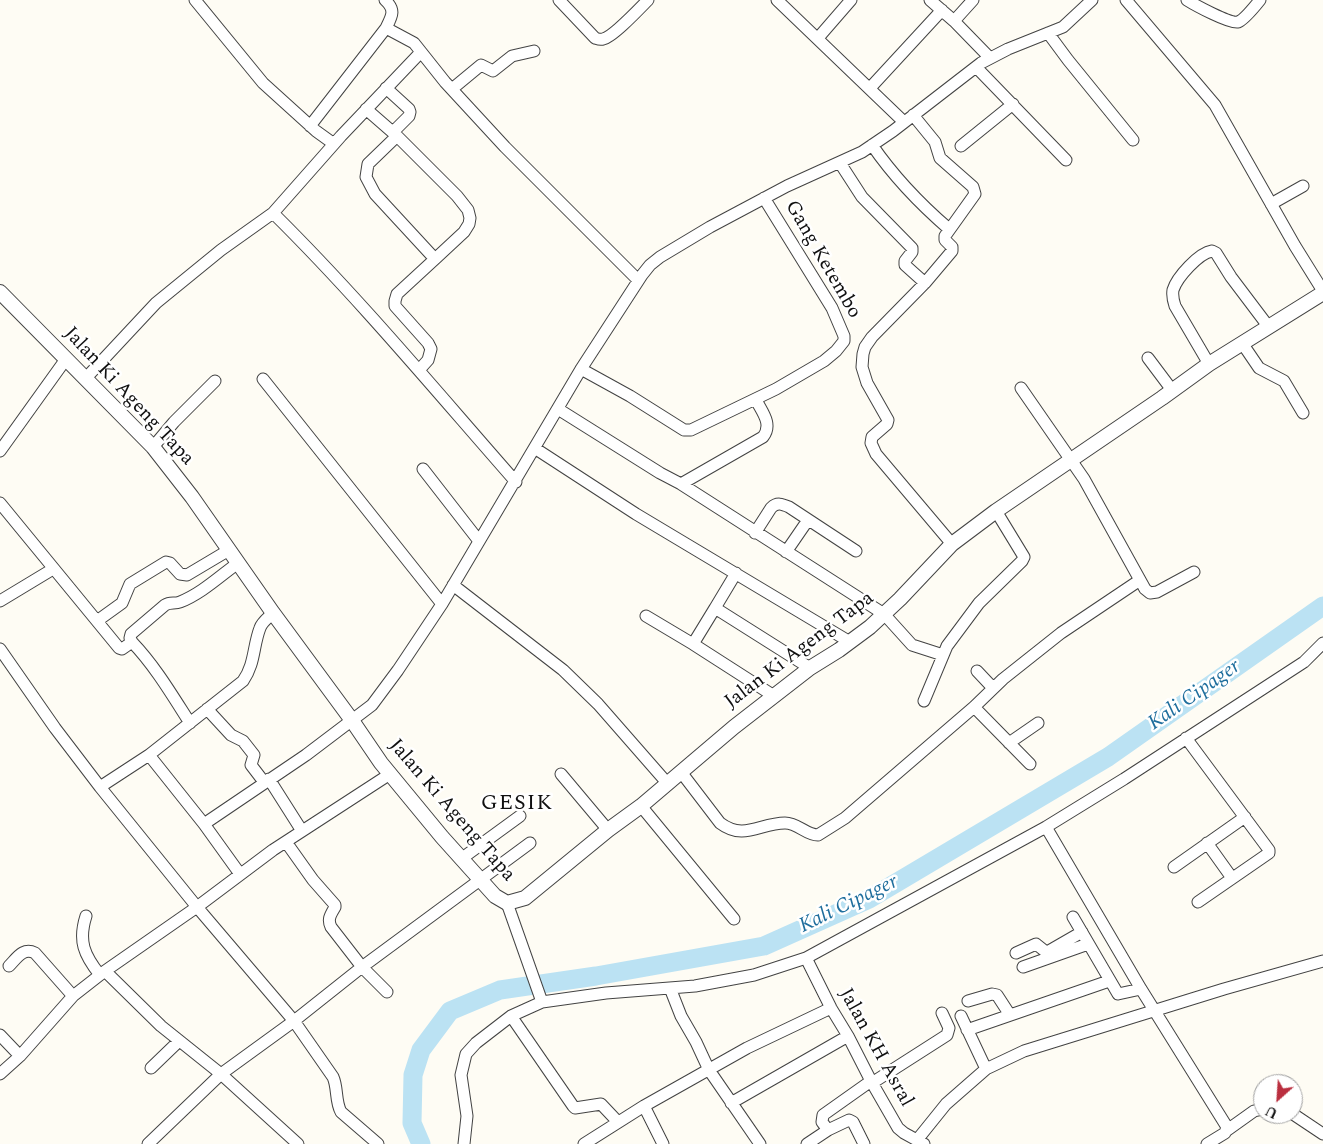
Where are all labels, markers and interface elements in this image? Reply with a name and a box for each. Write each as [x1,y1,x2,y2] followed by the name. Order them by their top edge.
[779,197,865,323] street label: Gang Ketembo
[58,323,198,471] street label: Jalan Ki Ageng Tapa
[721,587,879,715] street label: Jalan Ki Ageng Tapa
[1144,655,1246,737] water label: Kali Cipager
[383,735,519,887] street label: Jalan Ki Ageng Tapa
[480,792,554,818] district label: GESIK
[795,870,903,940] water label: Kali Cipager
[833,985,917,1111] street label: Jalan KH Asral
[1253,1074,1303,1124] north arrow
[1262,1100,1282,1124] text: U

